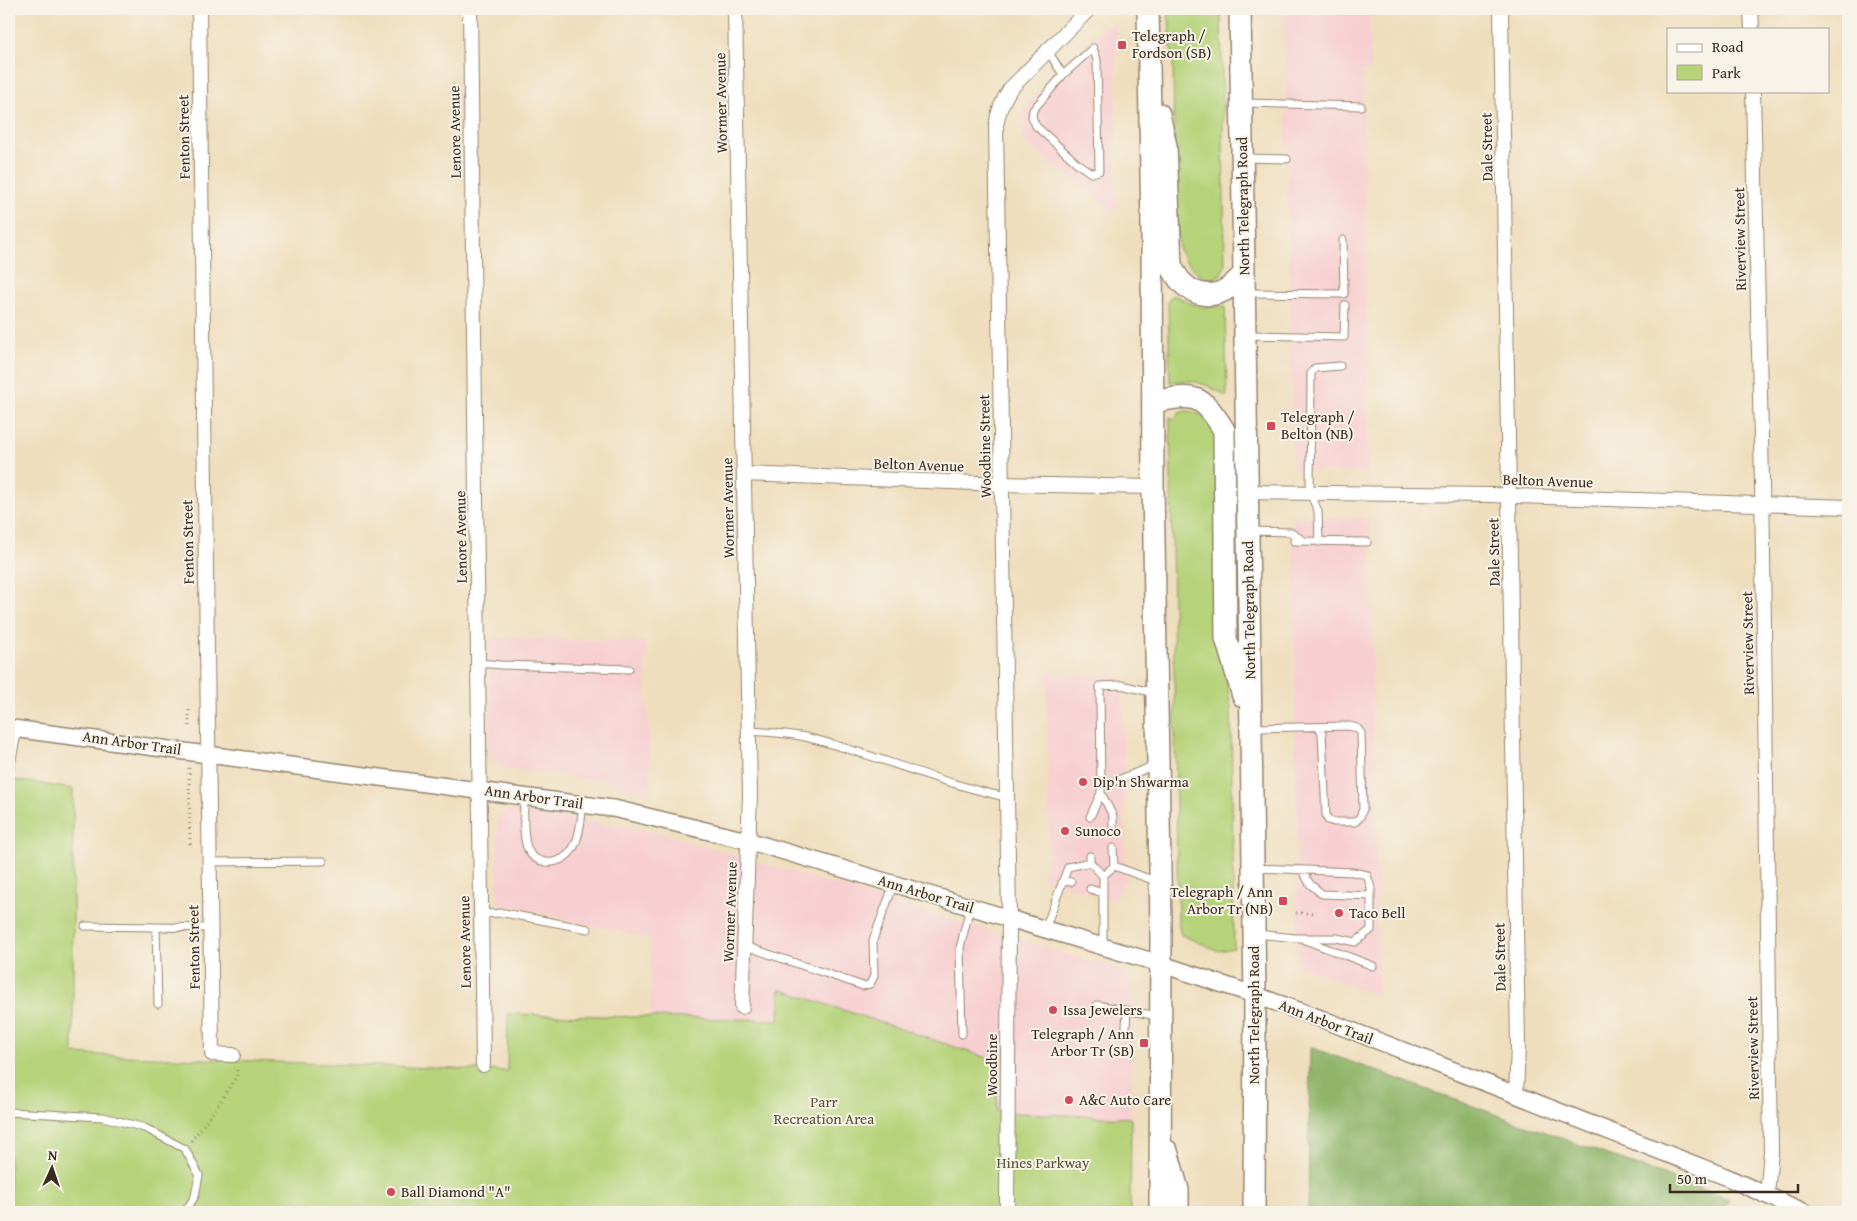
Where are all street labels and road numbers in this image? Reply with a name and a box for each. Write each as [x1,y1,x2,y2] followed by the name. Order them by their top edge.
[709,52,732,154] street label: Wormer Avenue
[443,85,466,179] street label: Lenore Avenue
[172,94,195,180] street label: Fenton Street
[1475,112,1498,182] street label: Dale Street
[1231,137,1254,275] street label: North Telegraph Road
[1728,186,1751,291] street label: Riverview Street
[973,393,996,498] street label: Woodbine Street
[873,452,965,477] street label: Belton Avenue
[716,457,739,559] street label: Wormer Avenue
[1502,468,1594,493] street label: Belton Avenue
[449,490,472,584] street label: Lenore Avenue
[176,499,199,585] street label: Fenton Street
[1482,517,1505,587] street label: Dale Street
[1237,541,1260,679] street label: North Telegraph Road
[1736,590,1759,695] street label: Riverview Street
[81,725,183,760] street label: Ann Arbor Trail
[483,779,585,814] street label: Ann Arbor Trail
[717,861,742,963] street label: Wormer Avenue
[876,869,977,918] street label: Ann Arbor Trail
[453,895,476,989] street label: Lenore Avenue
[182,904,205,990] street label: Fenton Street
[1488,922,1511,992] street label: Dale Street
[1243,946,1264,1084] street label: North Telegraph Road
[1276,994,1376,1049] street label: Ann Arbor Trail
[1741,995,1764,1100] street label: Riverview Street
[981,1034,1002,1096] street label: Woodbine

